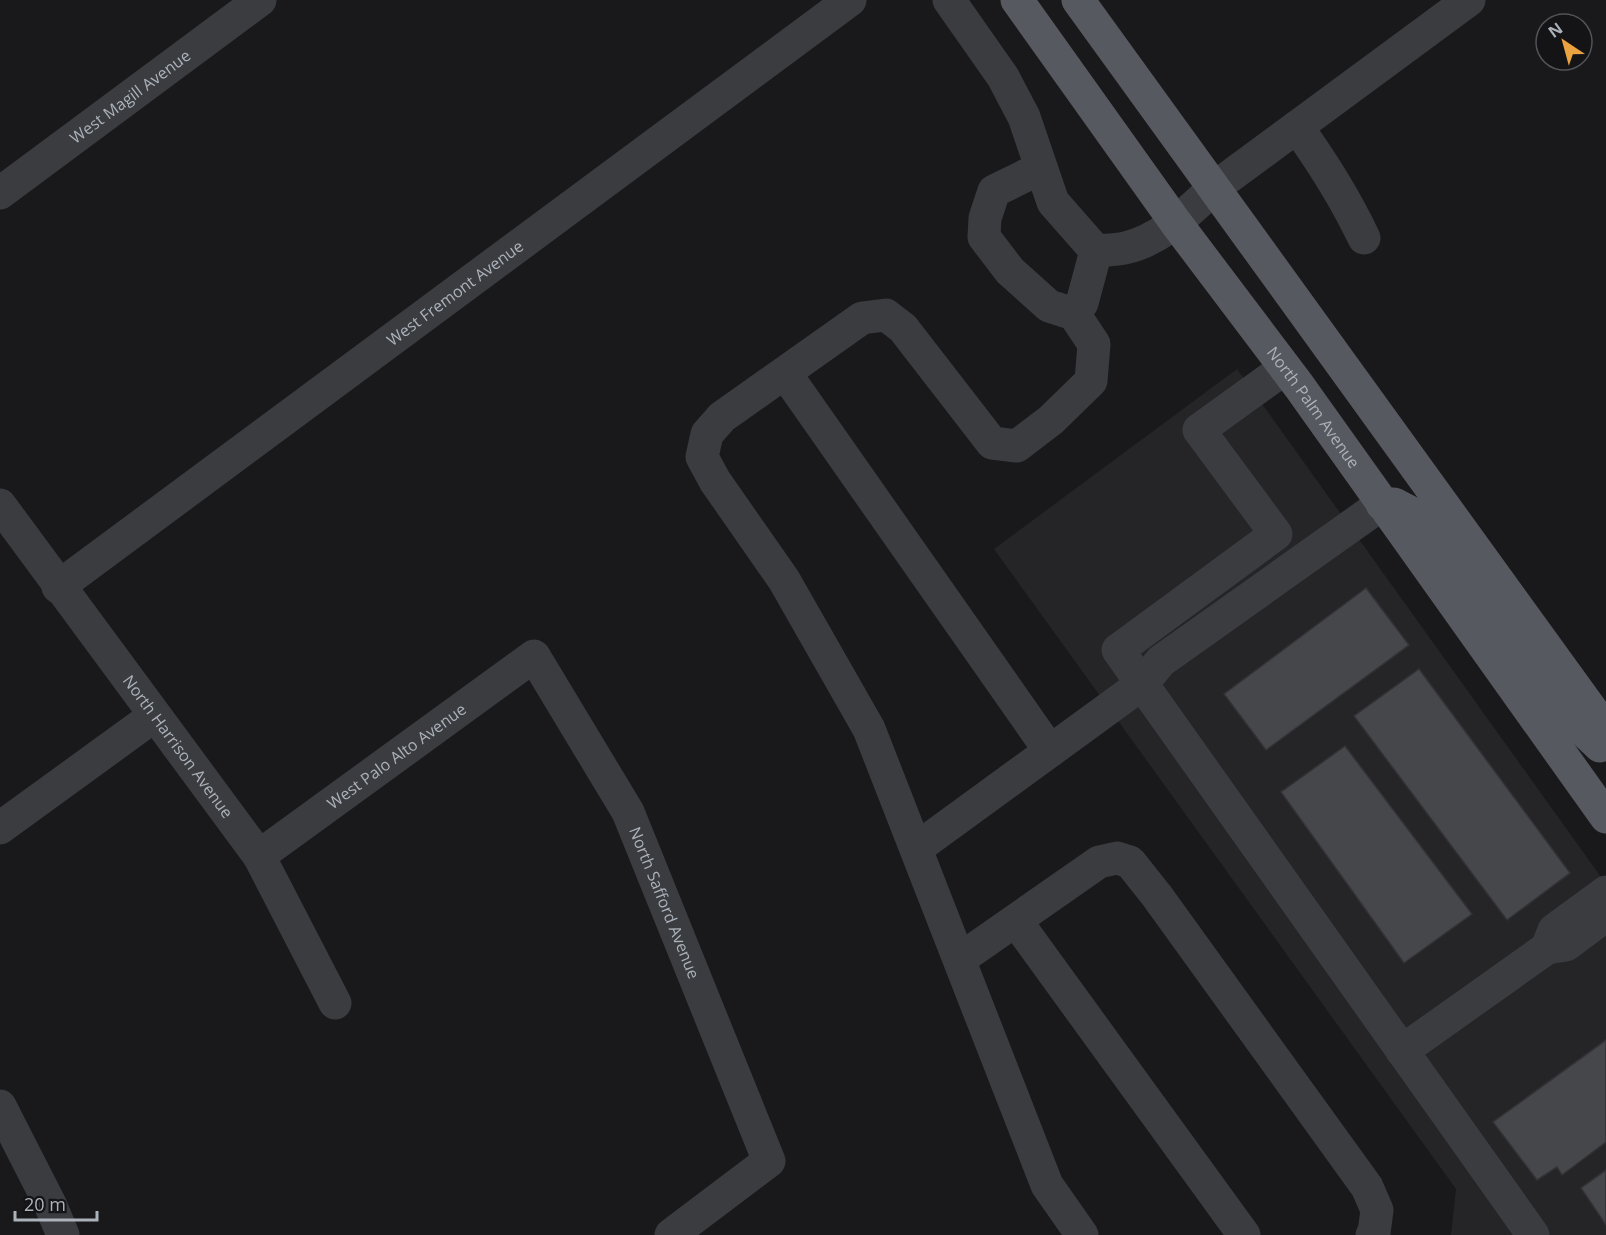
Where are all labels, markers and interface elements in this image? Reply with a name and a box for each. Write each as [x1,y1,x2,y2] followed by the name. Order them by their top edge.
[1534,12,1594,72] north arrow
[1543,17,1567,43] text: N
[65,44,195,149] street label: West Magill Avenue
[382,235,528,351] street label: West Fremont Avenue
[1262,342,1365,473] street label: North Palm Avenue
[118,670,238,822] street label: North Harrison Avenue
[322,698,470,814] street label: West Palo Alto Avenue
[624,823,705,982] street label: North Safford Avenue
[15,1184,98,1222] scale bar
[24,1192,66,1216] text: 20 m

